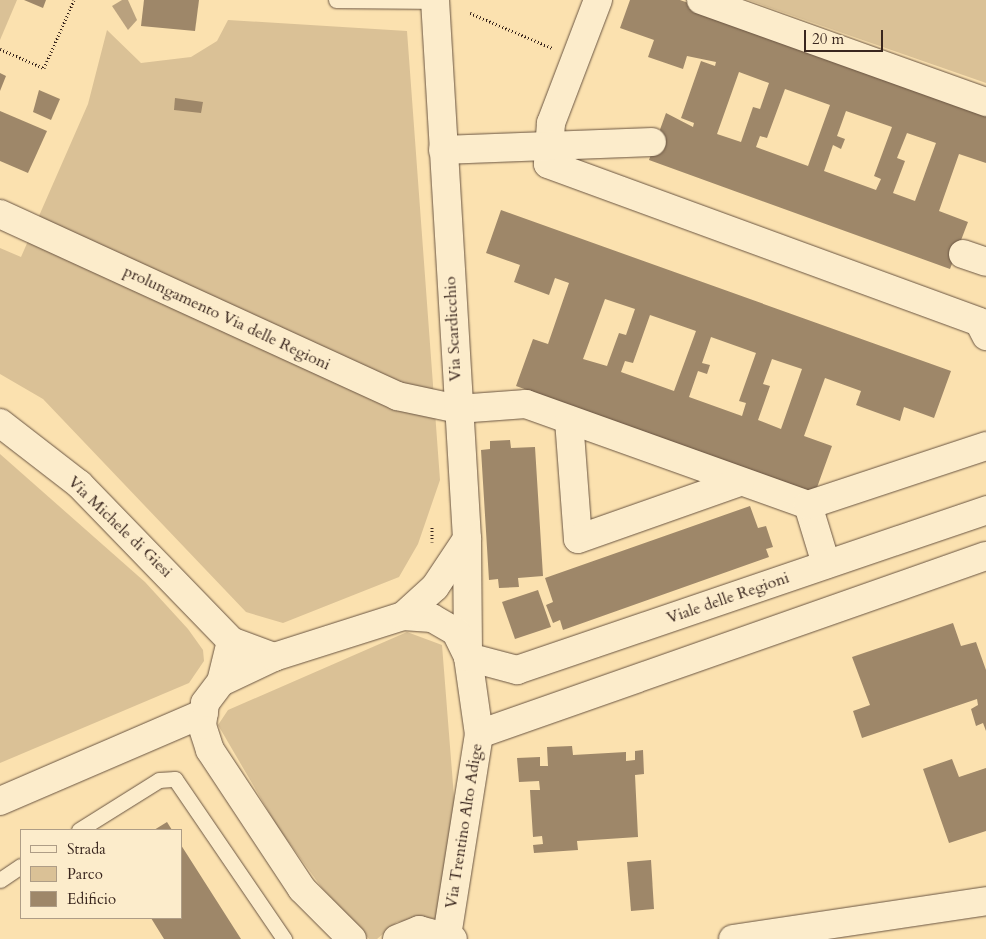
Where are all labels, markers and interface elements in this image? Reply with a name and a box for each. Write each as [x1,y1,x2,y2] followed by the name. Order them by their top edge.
[806,20,885,52] scale bar
[812,29,844,49] text: 20 m
[121,262,333,374] street label: prolungamento Via delle Regioni
[441,276,465,382] street label: Via Scardicchio
[64,472,176,582] street label: Via Michele di Giesi
[664,568,792,628] street label: Viale delle Regioni
[441,742,487,910] street label: Via Trentino Alto Adige
[20,829,182,919] legend
[67,839,106,859] text: Strada
[67,864,103,884] text: Parco
[67,889,116,909] text: Edificio

